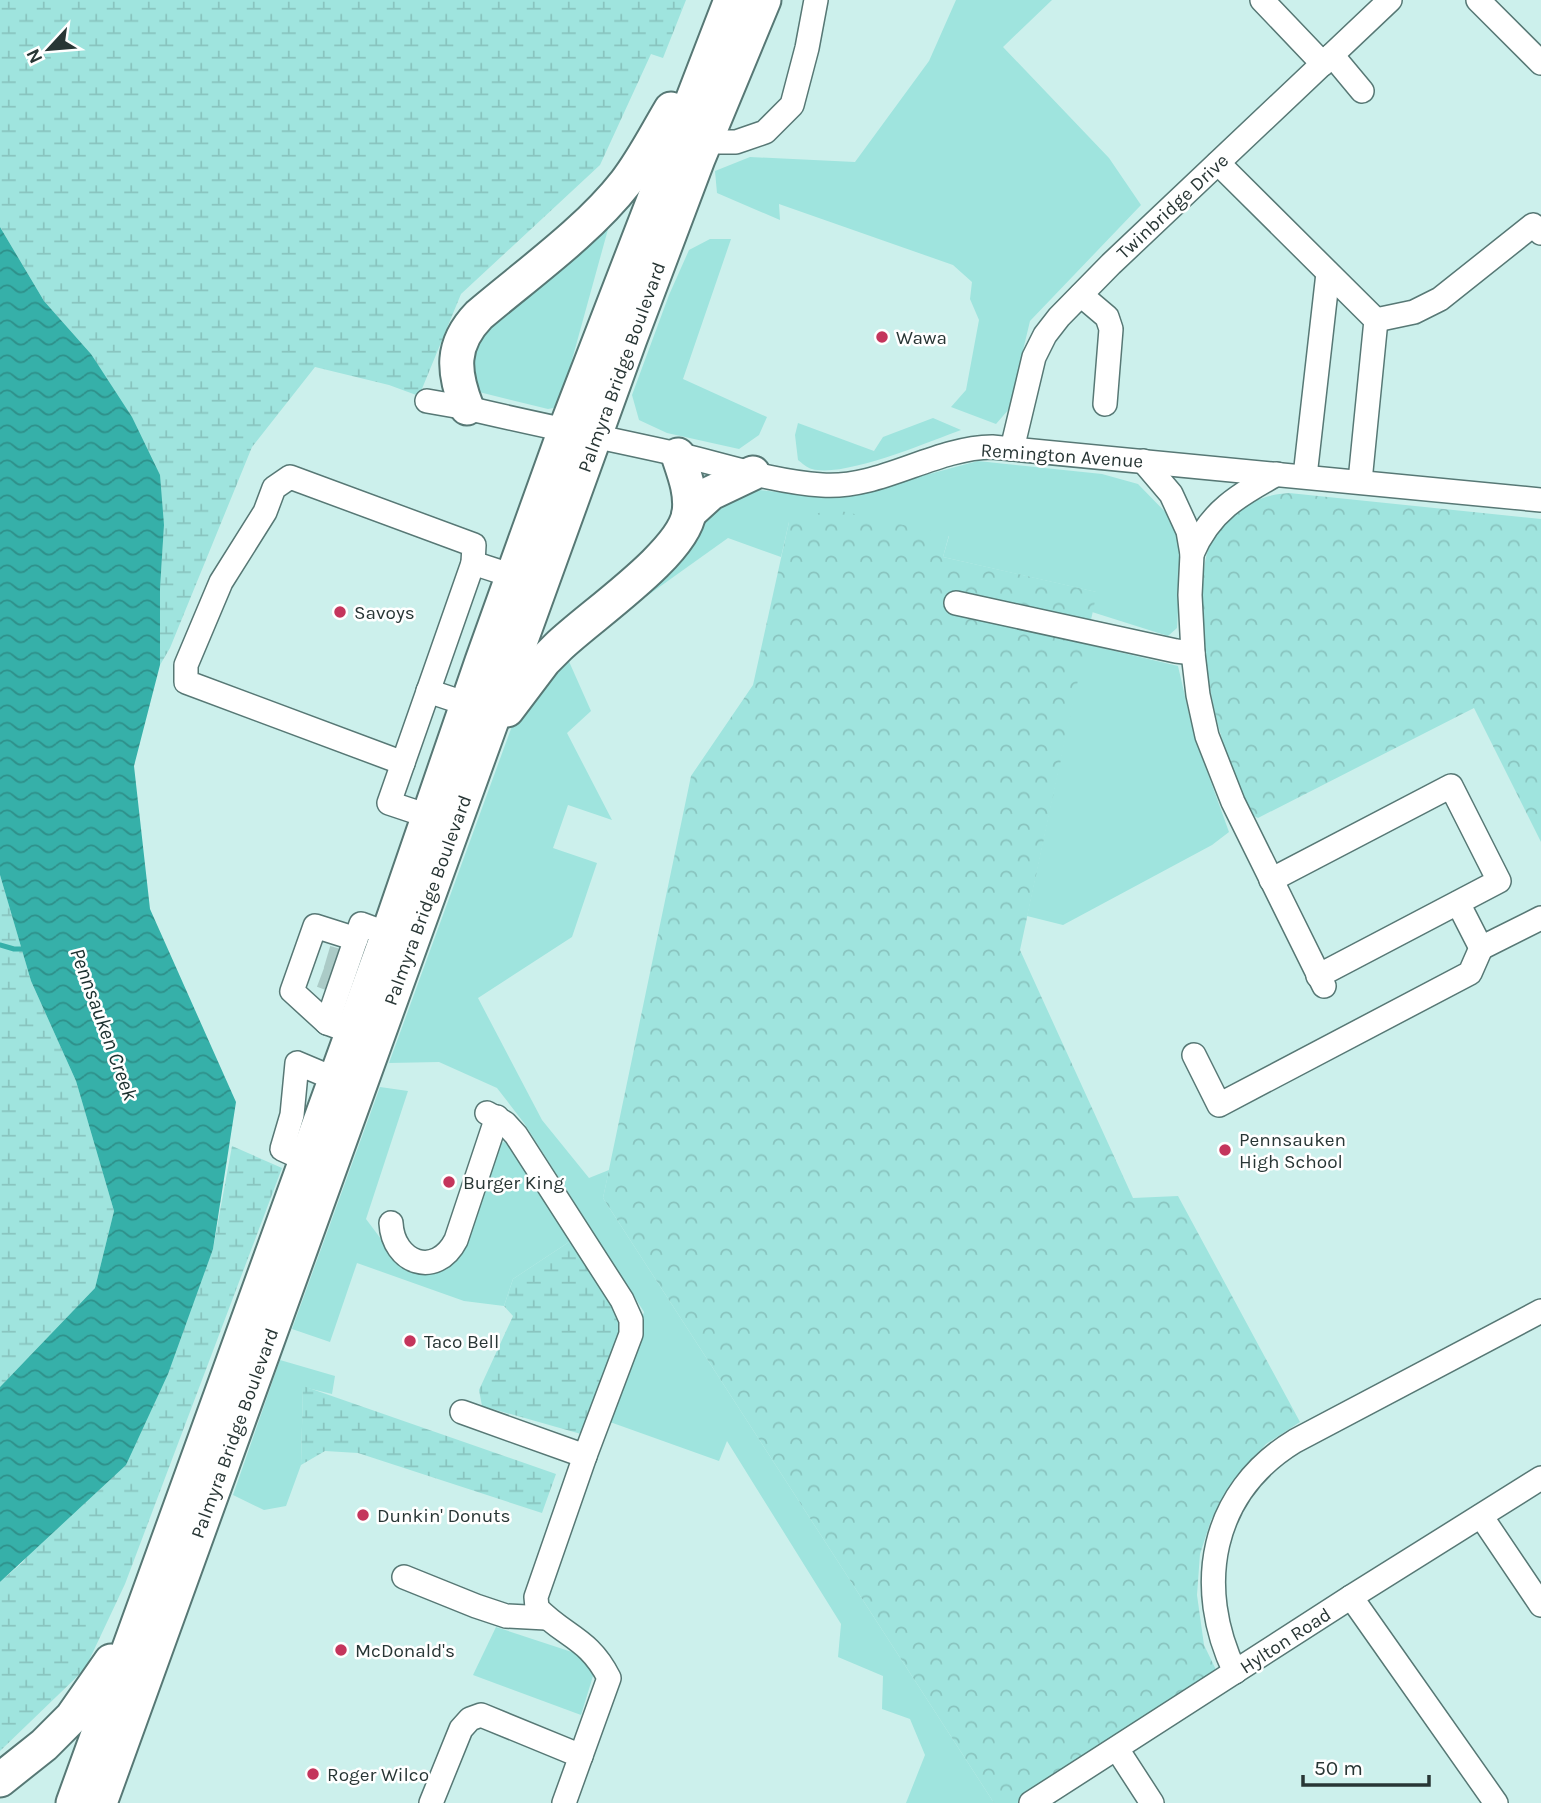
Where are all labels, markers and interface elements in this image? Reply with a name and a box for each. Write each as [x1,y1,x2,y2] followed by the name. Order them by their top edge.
[14,14,84,84] north arrow
[22,45,47,67] text: N
[1112,149,1233,264] street label: Twinbridge Drive
[574,259,670,476] street label: Palmyra Bridge Boulevard
[896,327,947,349] place label: Wawa
[874,329,890,345] marker: Wawa
[980,439,1144,473] street label: Remington Avenue
[354,602,415,624] place label: Savoys
[332,604,348,620] marker: Savoys
[380,792,476,1009] street label: Palmyra Bridge Boulevard
[65,945,143,1104] water label: Pennsauken Creek
[1239,1129,1346,1173] place label: Pennsauken High School
[1217,1142,1233,1158] marker: Pennsauken High School
[463,1172,564,1194] place label: Burger King
[441,1174,457,1190] marker: Burger King
[187,1325,283,1542] street label: Palmyra Bridge Boulevard
[424,1331,499,1353] place label: Taco Bell
[402,1333,418,1349] marker: Taco Bell
[377,1505,510,1527] place label: Dunkin' Donuts
[355,1507,371,1523] marker: Dunkin' Donuts
[1236,1603,1335,1678] street label: Hylton Road
[355,1640,455,1662] place label: McDonald's
[333,1642,349,1658] marker: McDonald's
[1303,1744,1429,1788] scale bar
[1314,1756,1363,1780] text: 50 m
[327,1764,429,1786] place label: Roger Wilco
[305,1766,321,1782] marker: Roger Wilco

